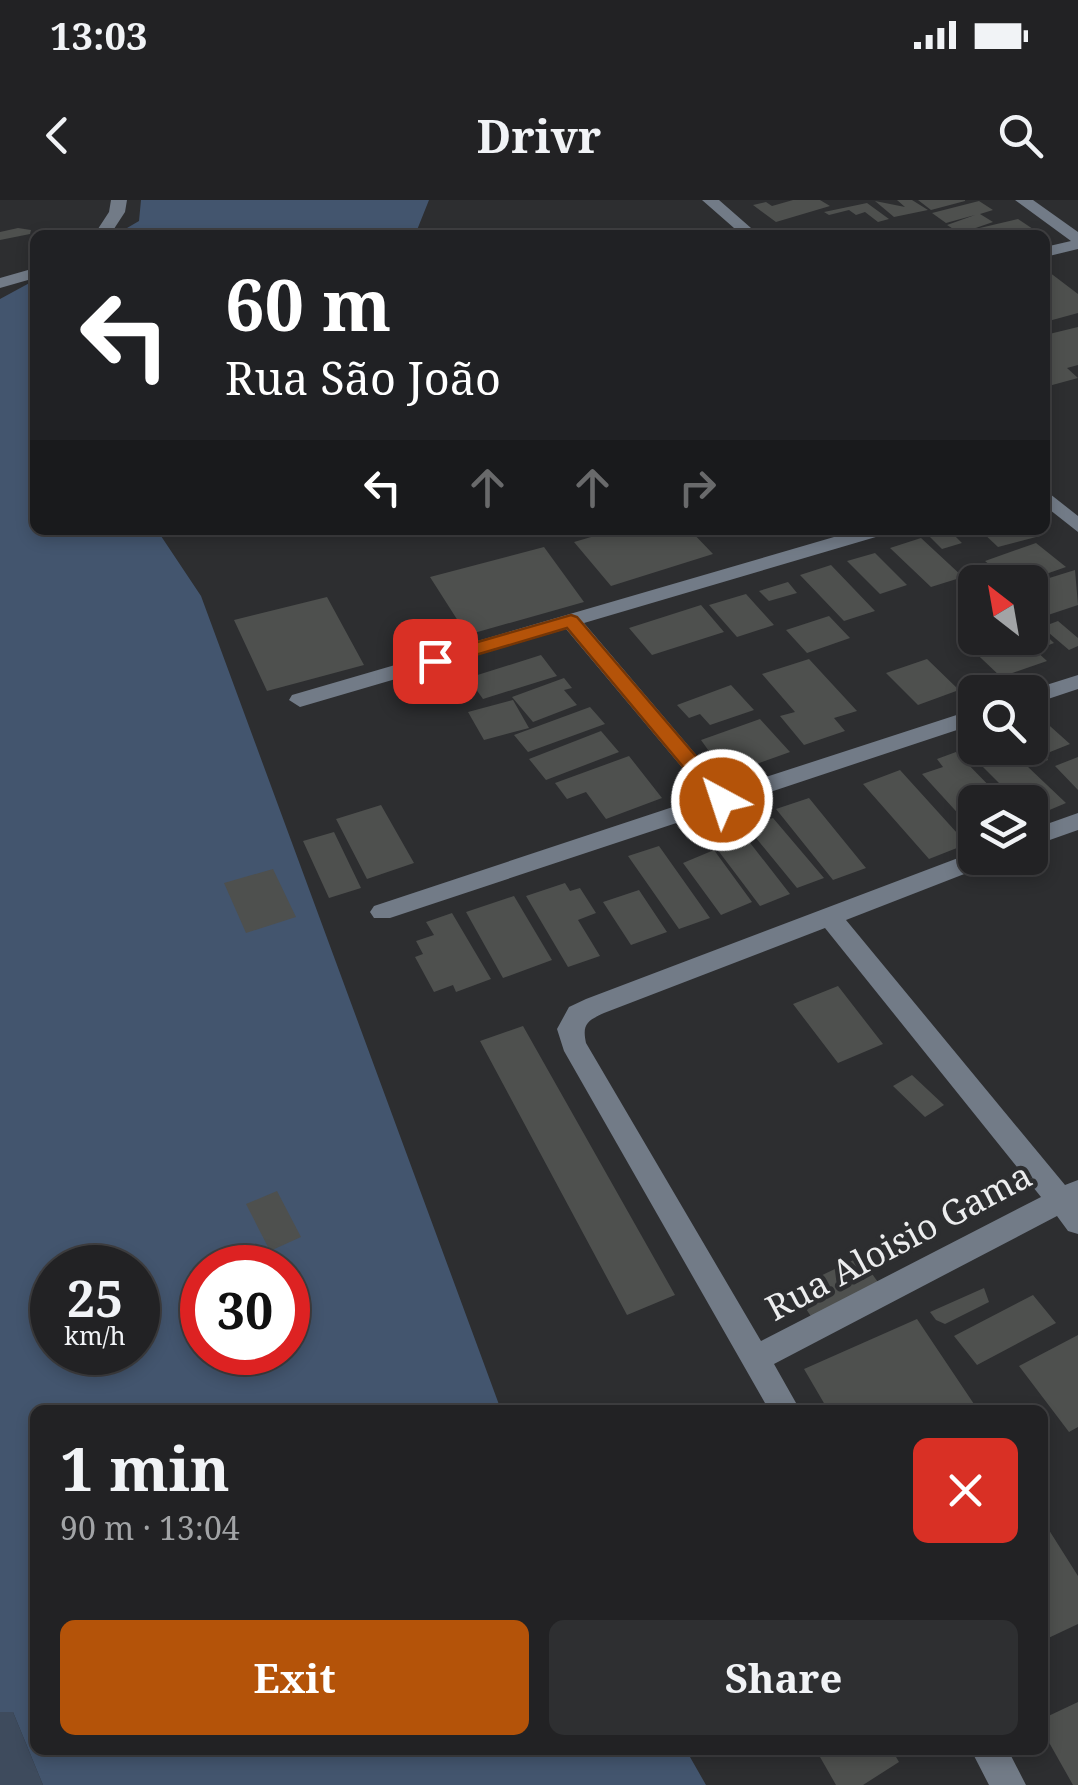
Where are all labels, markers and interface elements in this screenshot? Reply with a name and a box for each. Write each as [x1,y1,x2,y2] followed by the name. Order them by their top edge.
[50,9,147,61] text: 13:03
[477,105,601,166] text: Drivr
[30,108,85,163] icon: back
[993,108,1048,163] icon: search
[225,256,391,352] text: 60 m
[60,270,190,400] icon: left
[225,347,501,408] text: Rua São João
[355,460,410,515] icon: left
[460,460,515,515] icon: ahead
[565,460,620,515] icon: ahead
[670,460,725,515] icon: right
[958,565,1048,655] north arrow
[958,565,1048,875] map controls
[393,619,478,704] pin
[408,634,463,689] icon: arrive
[958,675,1048,765] button: search
[670,748,774,852] position arrow
[958,785,1048,875] button: layers
[757,1151,1039,1331] street label: Rua Aloisio Gama
[180,1245,310,1375] speed limit sign: 30
[67,1264,123,1332] text: 25
[64,1318,126,1352] text: km/h
[60,1427,230,1509] text: 1 min
[913,1438,1018,1543] button: close
[60,1506,240,1549] text: 90 m · 13:04
[60,1620,529,1735] button: Exit
[549,1620,1018,1735] button: Share

